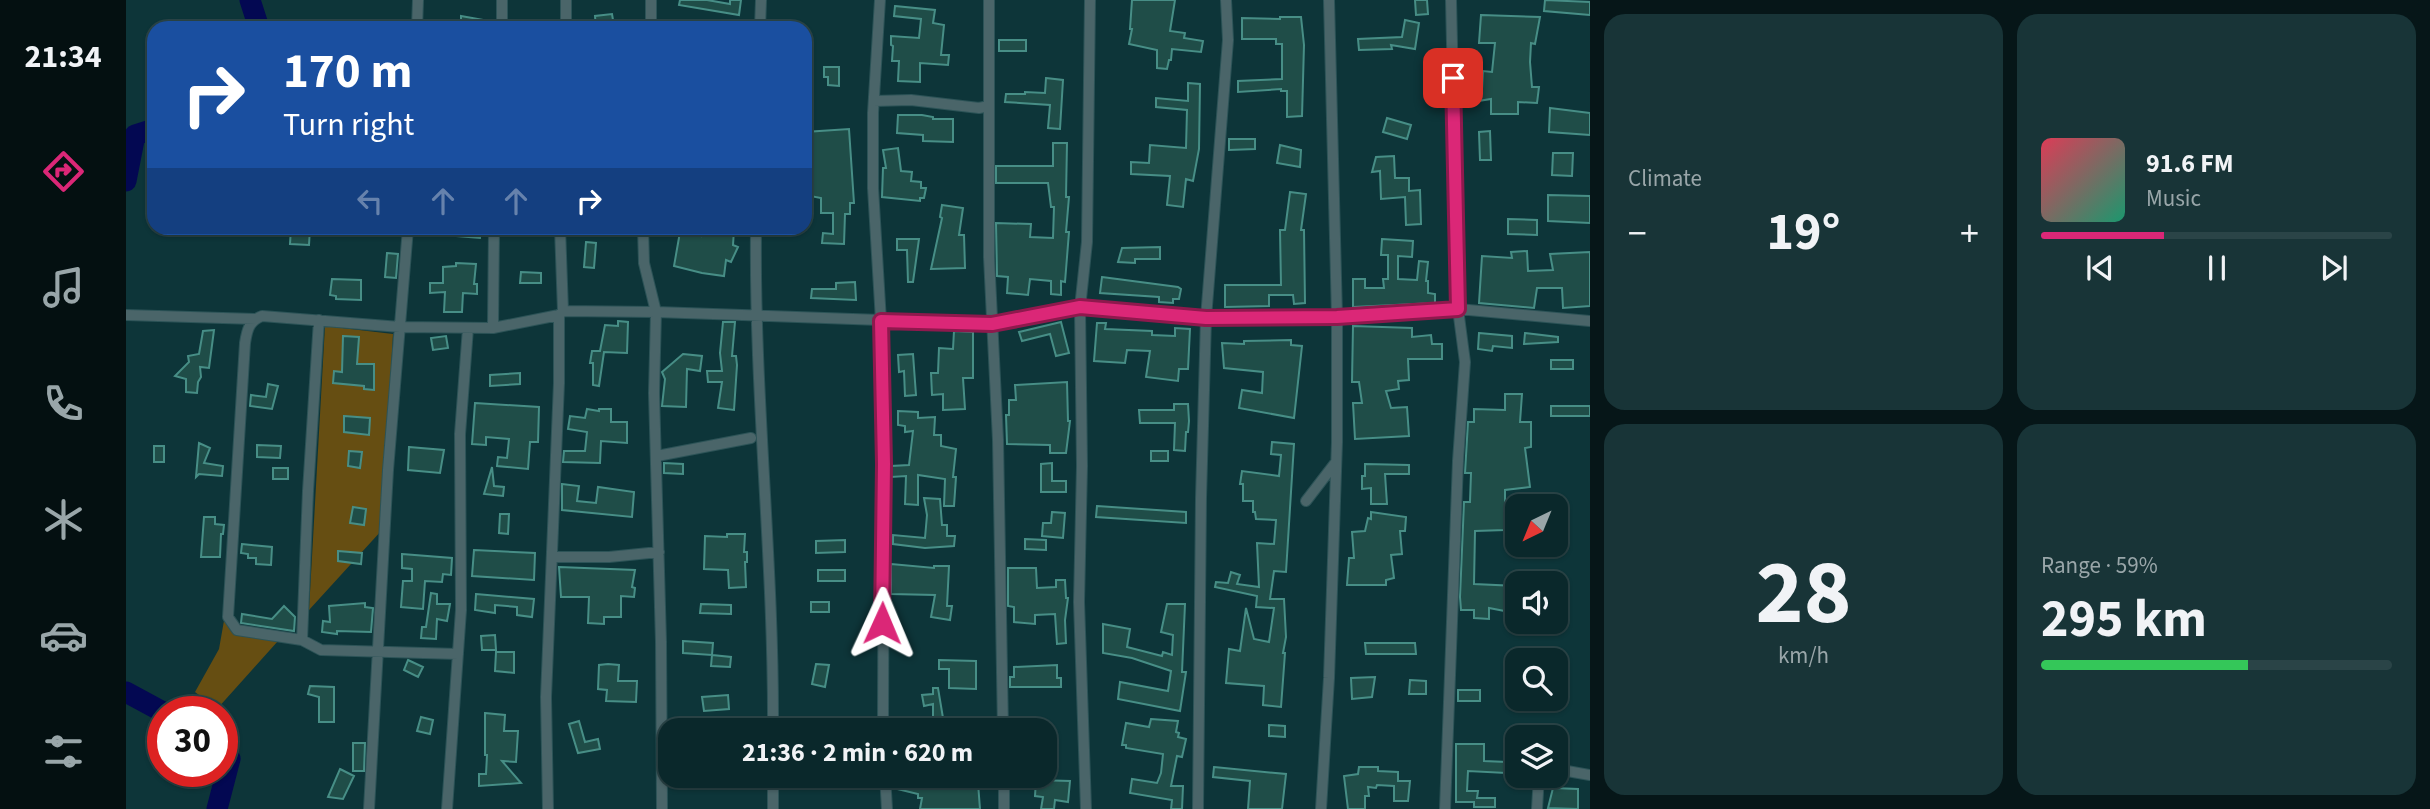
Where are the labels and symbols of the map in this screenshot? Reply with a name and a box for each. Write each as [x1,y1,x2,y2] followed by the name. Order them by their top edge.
[1423,48,1483,108] pin
[1505,494,1568,556] north arrow
[845,586,919,660] position arrow
[147,696,238,787] speed limit sign: 30

